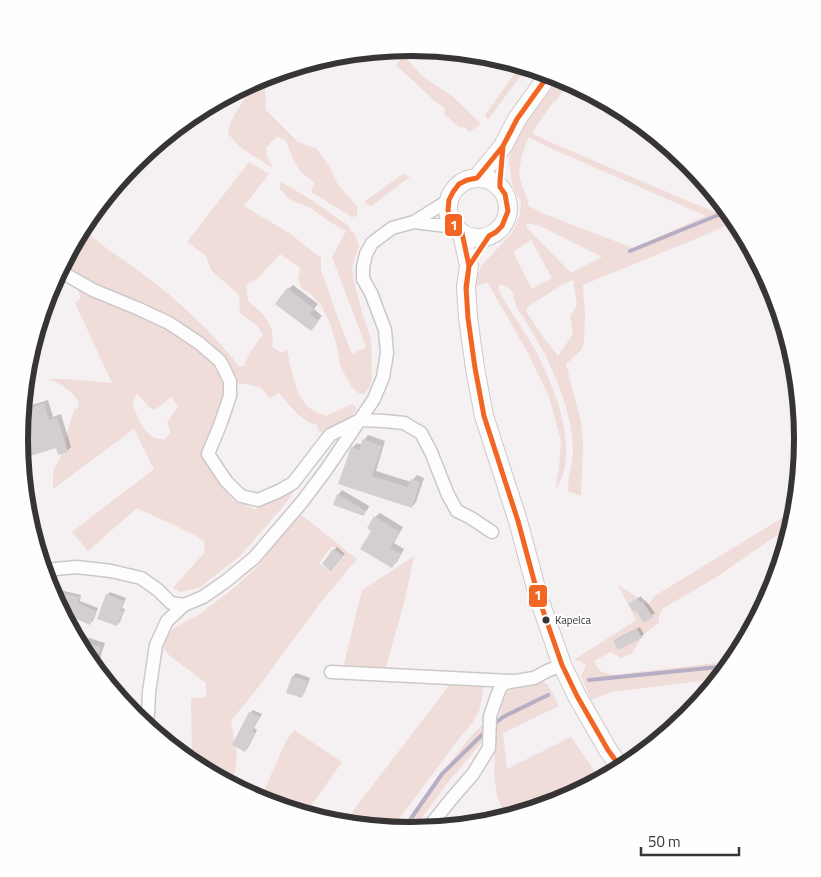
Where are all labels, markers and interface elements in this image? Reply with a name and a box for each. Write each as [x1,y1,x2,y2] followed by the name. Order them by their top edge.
[444,213,463,237] line badge: 1
[450,214,458,235] text: 1
[528,584,548,608] line badge: 1
[534,584,542,605] text: 1
[555,612,591,628] place label: Kapelca
[541,615,551,625] marker: Kapelca
[641,824,738,856] scale bar
[648,830,681,853] text: 50 m

